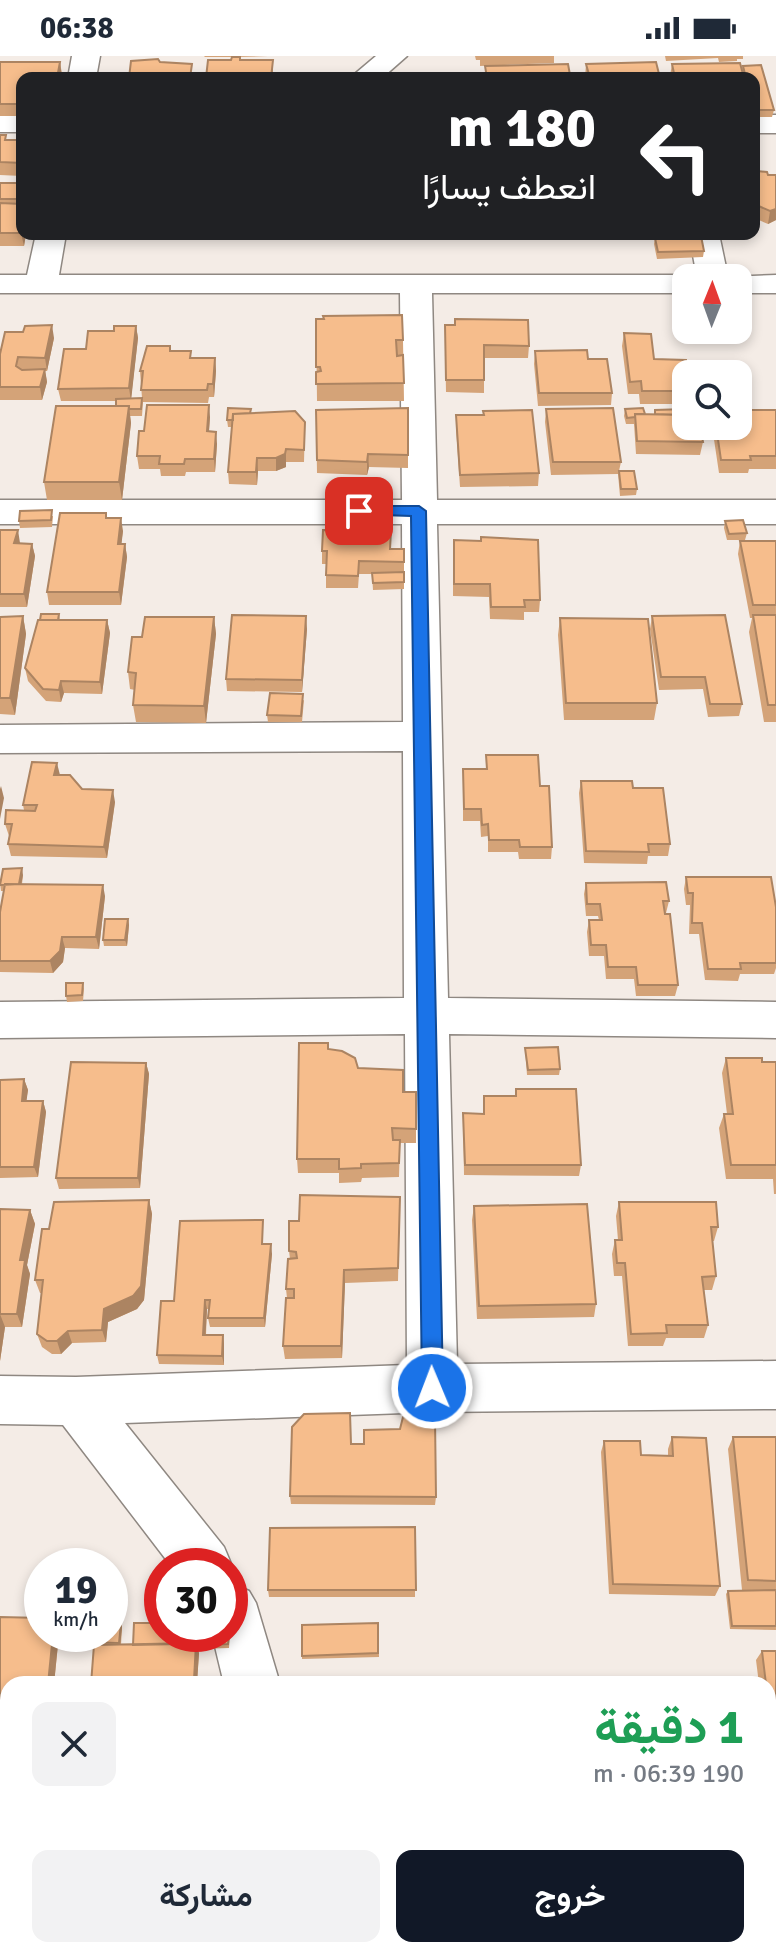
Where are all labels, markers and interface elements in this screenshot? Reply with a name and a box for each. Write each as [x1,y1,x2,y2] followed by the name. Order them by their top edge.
[40,10,114,47] text: 06:38
[448,93,596,162] text: 180 m
[624,104,728,208] icon: left
[422,165,596,210] text: انعطف يسارًا
[672,264,752,344] north arrow
[672,264,752,440] map controls
[672,360,752,440] button: search
[325,477,393,545] pin
[337,489,381,533] icon: arrive
[390,1346,474,1430] position arrow
[144,1548,248,1652] speed limit sign: 30
[54,1565,98,1615] text: 19
[53,1607,99,1632] text: km/h
[594,1698,744,1757] text: 1 دقيقة
[32,1702,116,1786] button: close
[593,1758,744,1790] text: 190 m · 06:39
[32,1850,380,1942] button: مشاركة
[396,1850,744,1942] button: خروج

